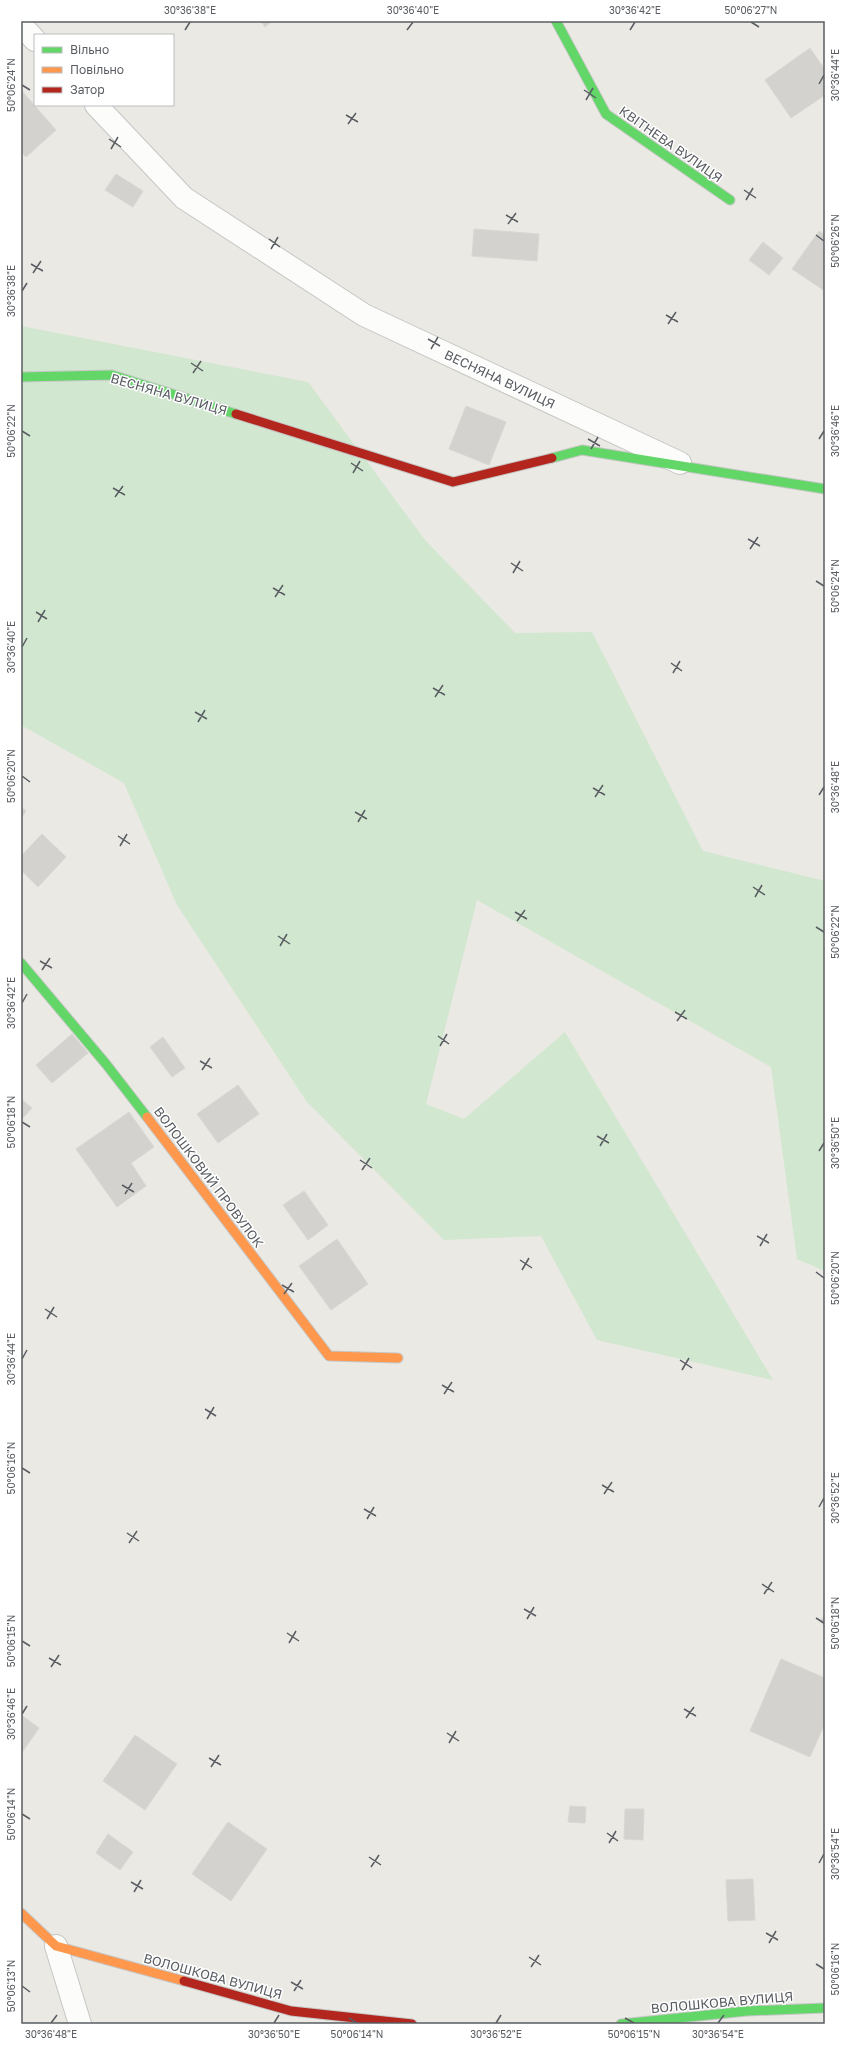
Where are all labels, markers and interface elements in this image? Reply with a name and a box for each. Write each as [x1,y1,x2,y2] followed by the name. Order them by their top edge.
[164,4,216,16] text: 30°36'38"E
[387,4,439,16] text: 30°36'40"E
[609,4,661,16] text: 30°36'42"E
[725,4,777,16] text: 50°06'27"N
[34,34,174,106] legend
[70,42,109,57] text: Вільно
[829,49,841,101] text: 30°36'44"E
[5,58,17,112] text: 50°06'24"N
[70,62,124,77] text: Повільно
[70,82,105,97] text: Затор
[616,102,726,186] street label: КВІТНЕВА ВУЛИЦЯ
[829,214,841,268] text: 50°06'26"N
[5,265,17,317] text: 30°36'38"E
[442,346,558,412] street label: ВЕСНЯНА ВУЛИЦЯ
[109,370,229,418] street label: ВЕСНЯНА ВУЛИЦЯ
[5,404,17,458] text: 50°06'22"N
[829,405,841,457] text: 30°36'46"E
[829,559,841,613] text: 50°06'24"N
[5,621,17,673] text: 30°36'40"E
[5,749,17,803] text: 50°06'20"N
[829,761,841,813] text: 30°36'48"E
[829,905,841,959] text: 50°06'22"N
[5,977,17,1029] text: 30°36'42"E
[5,1096,17,1148] text: 50°06'18"N
[151,1104,267,1250] street label: ВОЛОШКОВИЙ ПРОВУЛОК
[829,1117,841,1169] text: 30°36'50"E
[829,1251,841,1305] text: 50°06'20"N
[5,1333,17,1385] text: 30°36'44"E
[5,1442,17,1494] text: 50°06'16"N
[829,1472,841,1524] text: 30°36'52"E
[829,1597,841,1649] text: 50°06'18"N
[5,1615,17,1667] text: 50°06'15"N
[5,1688,17,1740] text: 30°36'46"E
[5,1788,17,1840] text: 50°06'14"N
[829,1828,841,1880] text: 30°36'54"E
[829,1943,841,1995] text: 50°06'16"N
[142,1950,284,2002] street label: ВОЛОШКОВА ВУЛИЦЯ
[5,1960,17,2012] text: 50°06'13"N
[650,1988,794,2016] street label: ВОЛОШКОВА ВУЛИЦЯ
[25,2028,77,2040] text: 30°36'48"E
[248,2028,300,2040] text: 30°36'50"E
[331,2028,383,2040] text: 50°06'14"N
[470,2028,522,2040] text: 30°36'52"E
[608,2028,660,2040] text: 50°06'15"N
[692,2028,744,2040] text: 30°36'54"E

